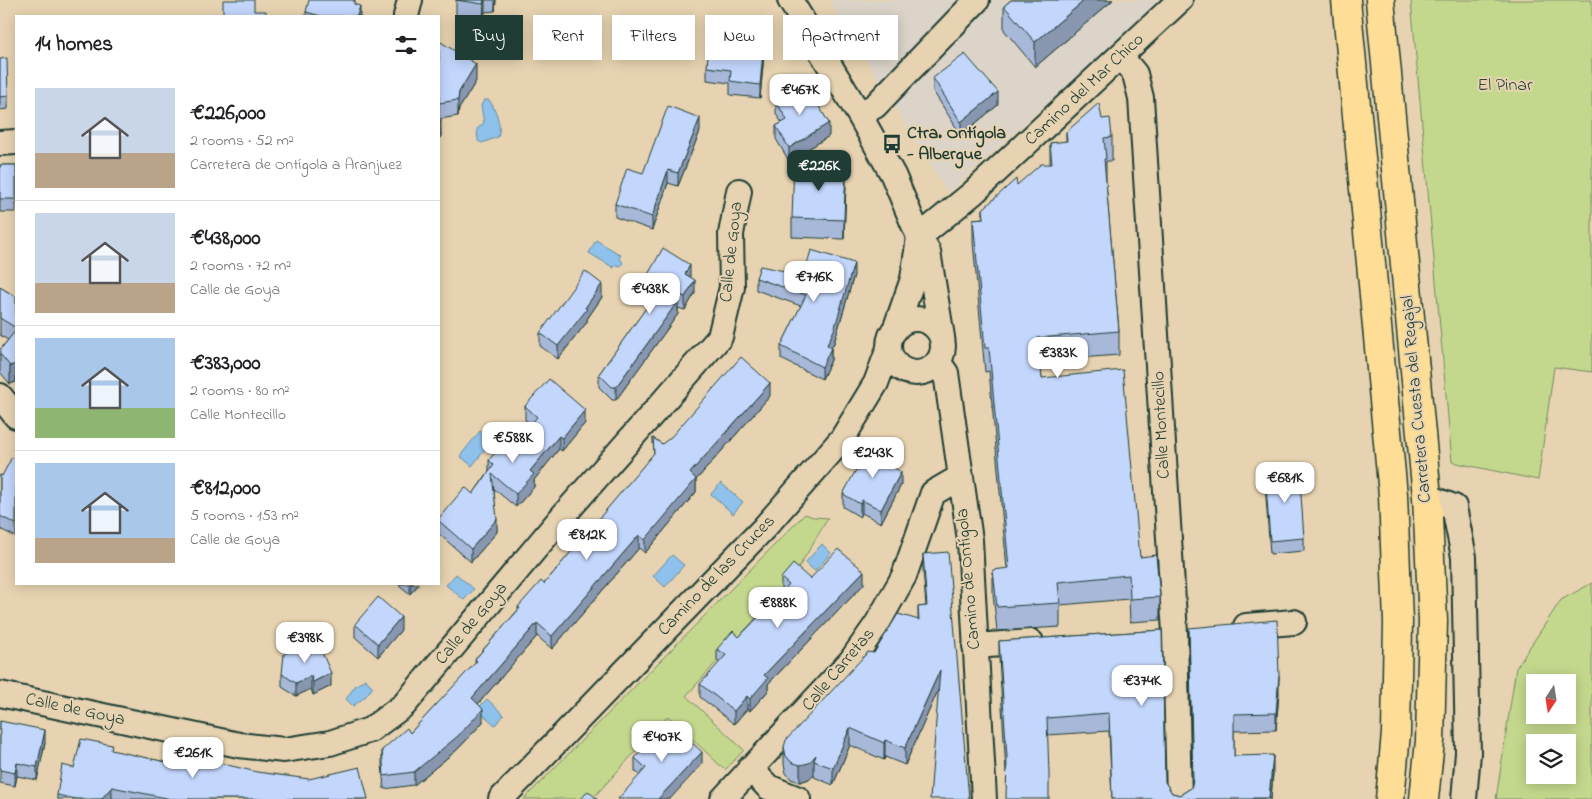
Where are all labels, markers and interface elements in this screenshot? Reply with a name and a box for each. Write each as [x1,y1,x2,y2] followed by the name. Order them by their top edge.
[455,15,523,60] chip: Buy
[533,15,602,60] chip: Rent
[612,15,695,60] chip: Filters
[705,15,773,60] chip: New
[783,15,898,60] chip: Apartment
[1019,28,1151,152] street label: Camino del Mar Chico
[35,30,113,60] text: 14 homes
[392,31,420,59] icon: filters
[1477,73,1533,99] park label: El Pinar
[765,74,835,116] pin: €467K
[780,78,820,102] text: €467K
[190,99,266,129] text: €226,000
[75,108,135,168] icon: home
[906,121,1006,169] place label: Ctra. Ontígola - Albergue
[190,129,294,153] text: 2 rooms · 52 m²
[881,133,903,155] bus stop icon: Ctra. Ontígola - Albergue
[784,150,854,192] pin: €226K
[190,153,402,177] text: Carretera de Ontígola a Aranjuez
[798,154,840,178] text: €226K
[714,200,750,304] street label: Calle de Goya
[190,224,261,254] text: €438,000
[75,233,135,293] icon: home
[190,254,291,278] text: 2 rooms · 72 m²
[779,260,849,303] pin: €716K
[795,265,833,289] text: €716K
[615,272,685,315] pin: €438K
[631,277,669,301] text: €438K
[190,278,280,302] text: Calle de Goya
[1395,294,1440,504] street label: Carretera Cuesta del Regajal
[1023,336,1093,379] pin: €383K
[1039,341,1077,365] text: €383K
[190,349,261,379] text: €383,000
[75,358,135,418] icon: home
[1146,370,1178,480] street label: Calle Montecillo
[190,379,290,403] text: 2 rooms · 80 m²
[190,403,286,427] text: Calle Montecillo
[478,422,548,464] pin: €588K
[493,426,533,450] text: €588K
[838,436,908,479] pin: €243K
[853,441,893,465] text: €243K
[1250,462,1320,504] pin: €681K
[1266,466,1304,490] text: €681K
[190,474,260,504] text: €812,000
[75,483,135,543] icon: home
[190,504,299,528] text: 5 rooms · 153 m²
[950,507,989,651] street label: Camino de Ontígola
[652,510,782,642] street label: Camino de las Cruces
[552,518,622,561] pin: €812K
[568,523,606,547] text: €812K
[190,528,280,552] text: Calle de Goya
[429,577,515,671] street label: Calle de Goya
[743,586,813,629] pin: €888K
[760,591,796,615] text: €888K
[270,622,340,664] pin: €398K
[796,623,882,717] street label: Calle Carretas
[287,626,323,650] text: €398K
[1107,664,1177,707] pin: €374K
[1123,669,1161,693] text: €374K
[1526,674,1576,724] north arrow
[1526,674,1576,784] map controls
[23,687,127,733] street label: Calle de Goya
[627,720,697,763] pin: €407K
[642,725,682,749] text: €407K
[1526,734,1576,784] button: layers
[158,736,228,779] pin: €261K
[174,741,213,765] text: €261K

